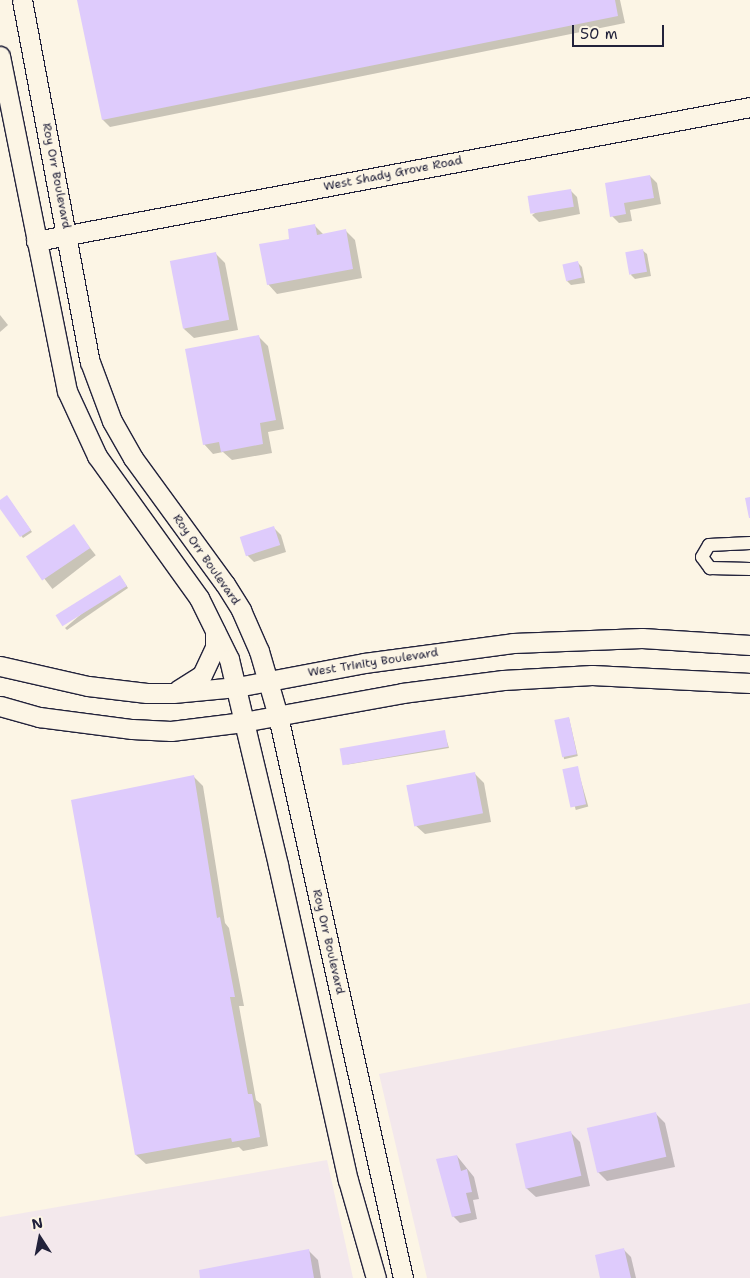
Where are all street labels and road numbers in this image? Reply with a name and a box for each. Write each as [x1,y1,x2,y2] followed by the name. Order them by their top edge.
[39,122,73,230] street label: Roy Orr Boulevard
[322,153,464,195] street label: West Shady Grove Road
[169,512,243,608] street label: Roy Orr Boulevard
[307,646,439,680] street label: West Trinity Boulevard
[309,888,347,996] street label: Roy Orr Boulevard

